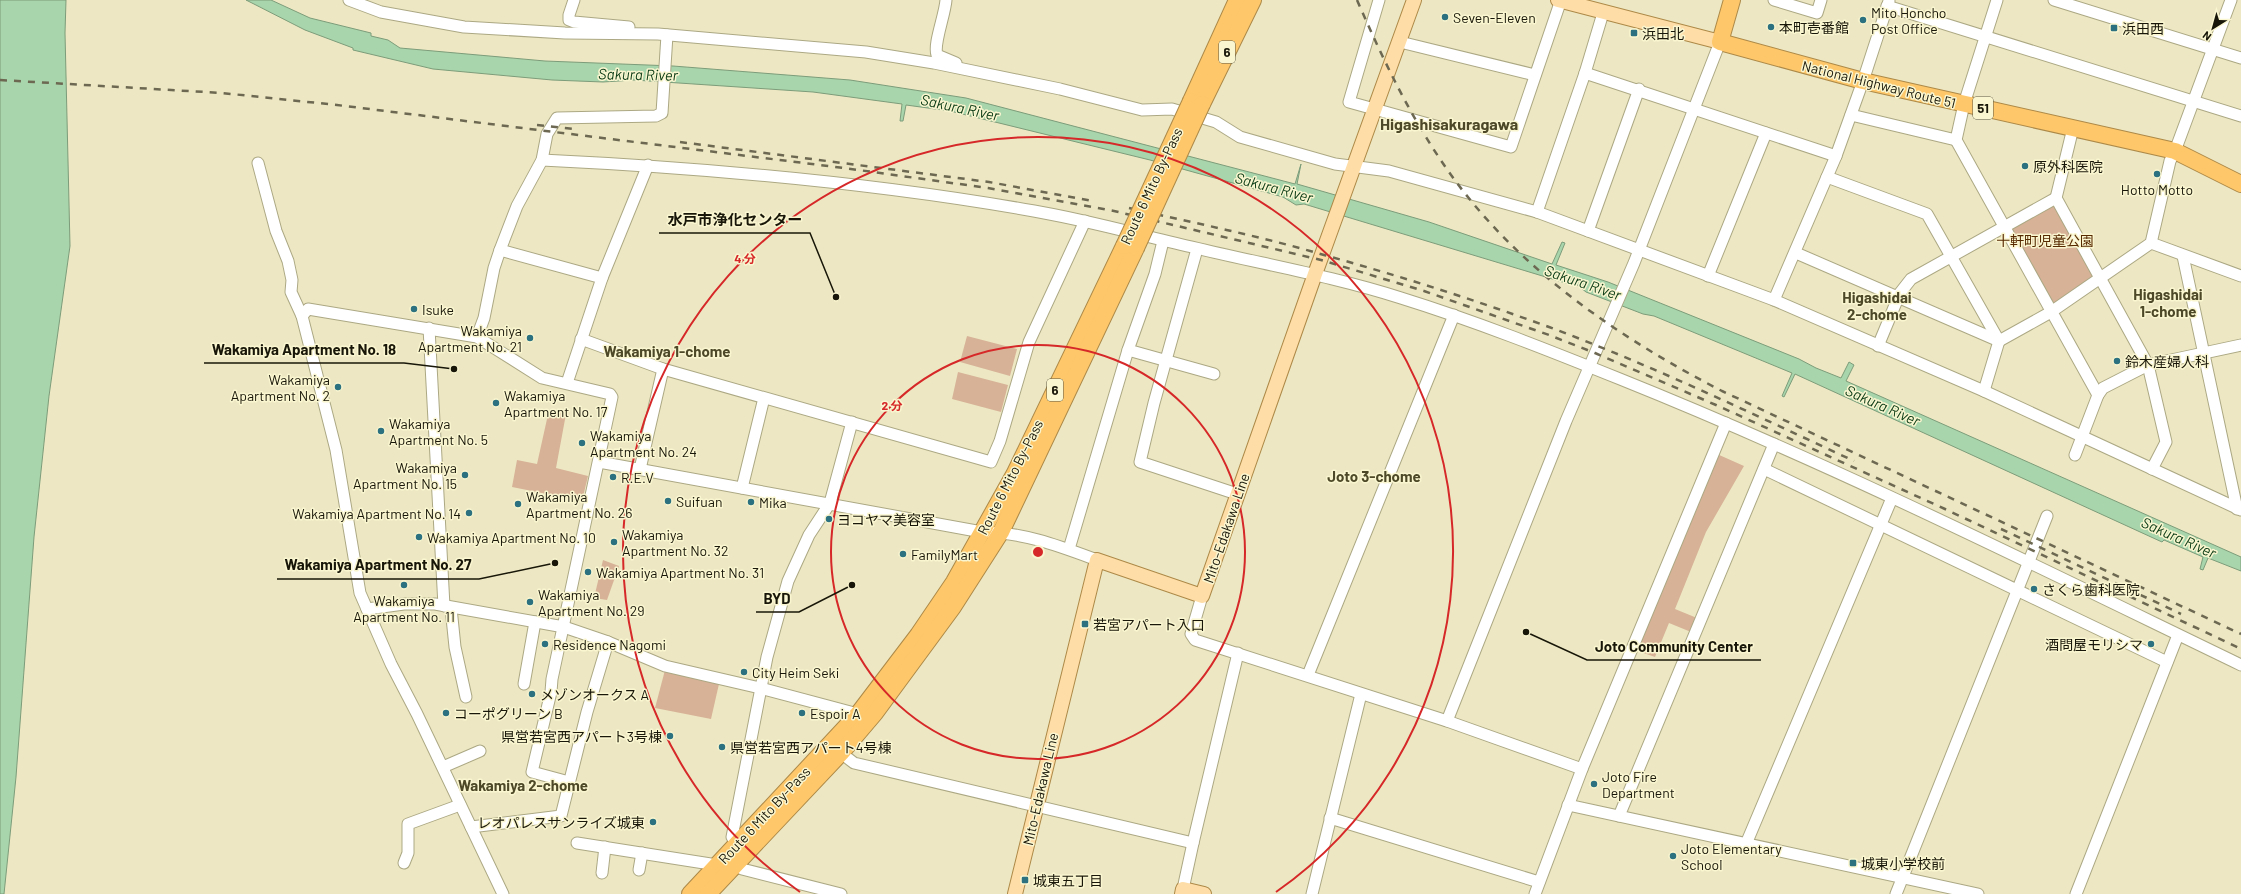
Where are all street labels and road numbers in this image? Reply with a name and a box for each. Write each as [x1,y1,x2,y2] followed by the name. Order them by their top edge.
[1219,41,1235,63] road number: 6
[1800,57,1958,111] street label: National Highway Route 51
[1973,97,1993,119] road number: 51
[1117,125,1186,247] street label: Route 6 Mito By-Pass
[1047,379,1063,401] road number: 6
[974,416,1046,537] street label: Route 6 Mito By-Pass
[1199,471,1253,585] street label: Mito-Edakawa Line
[1019,731,1061,847] street label: Mito-Edakawa Line
[715,763,814,867] street label: Route 6 Mito By-Pass

